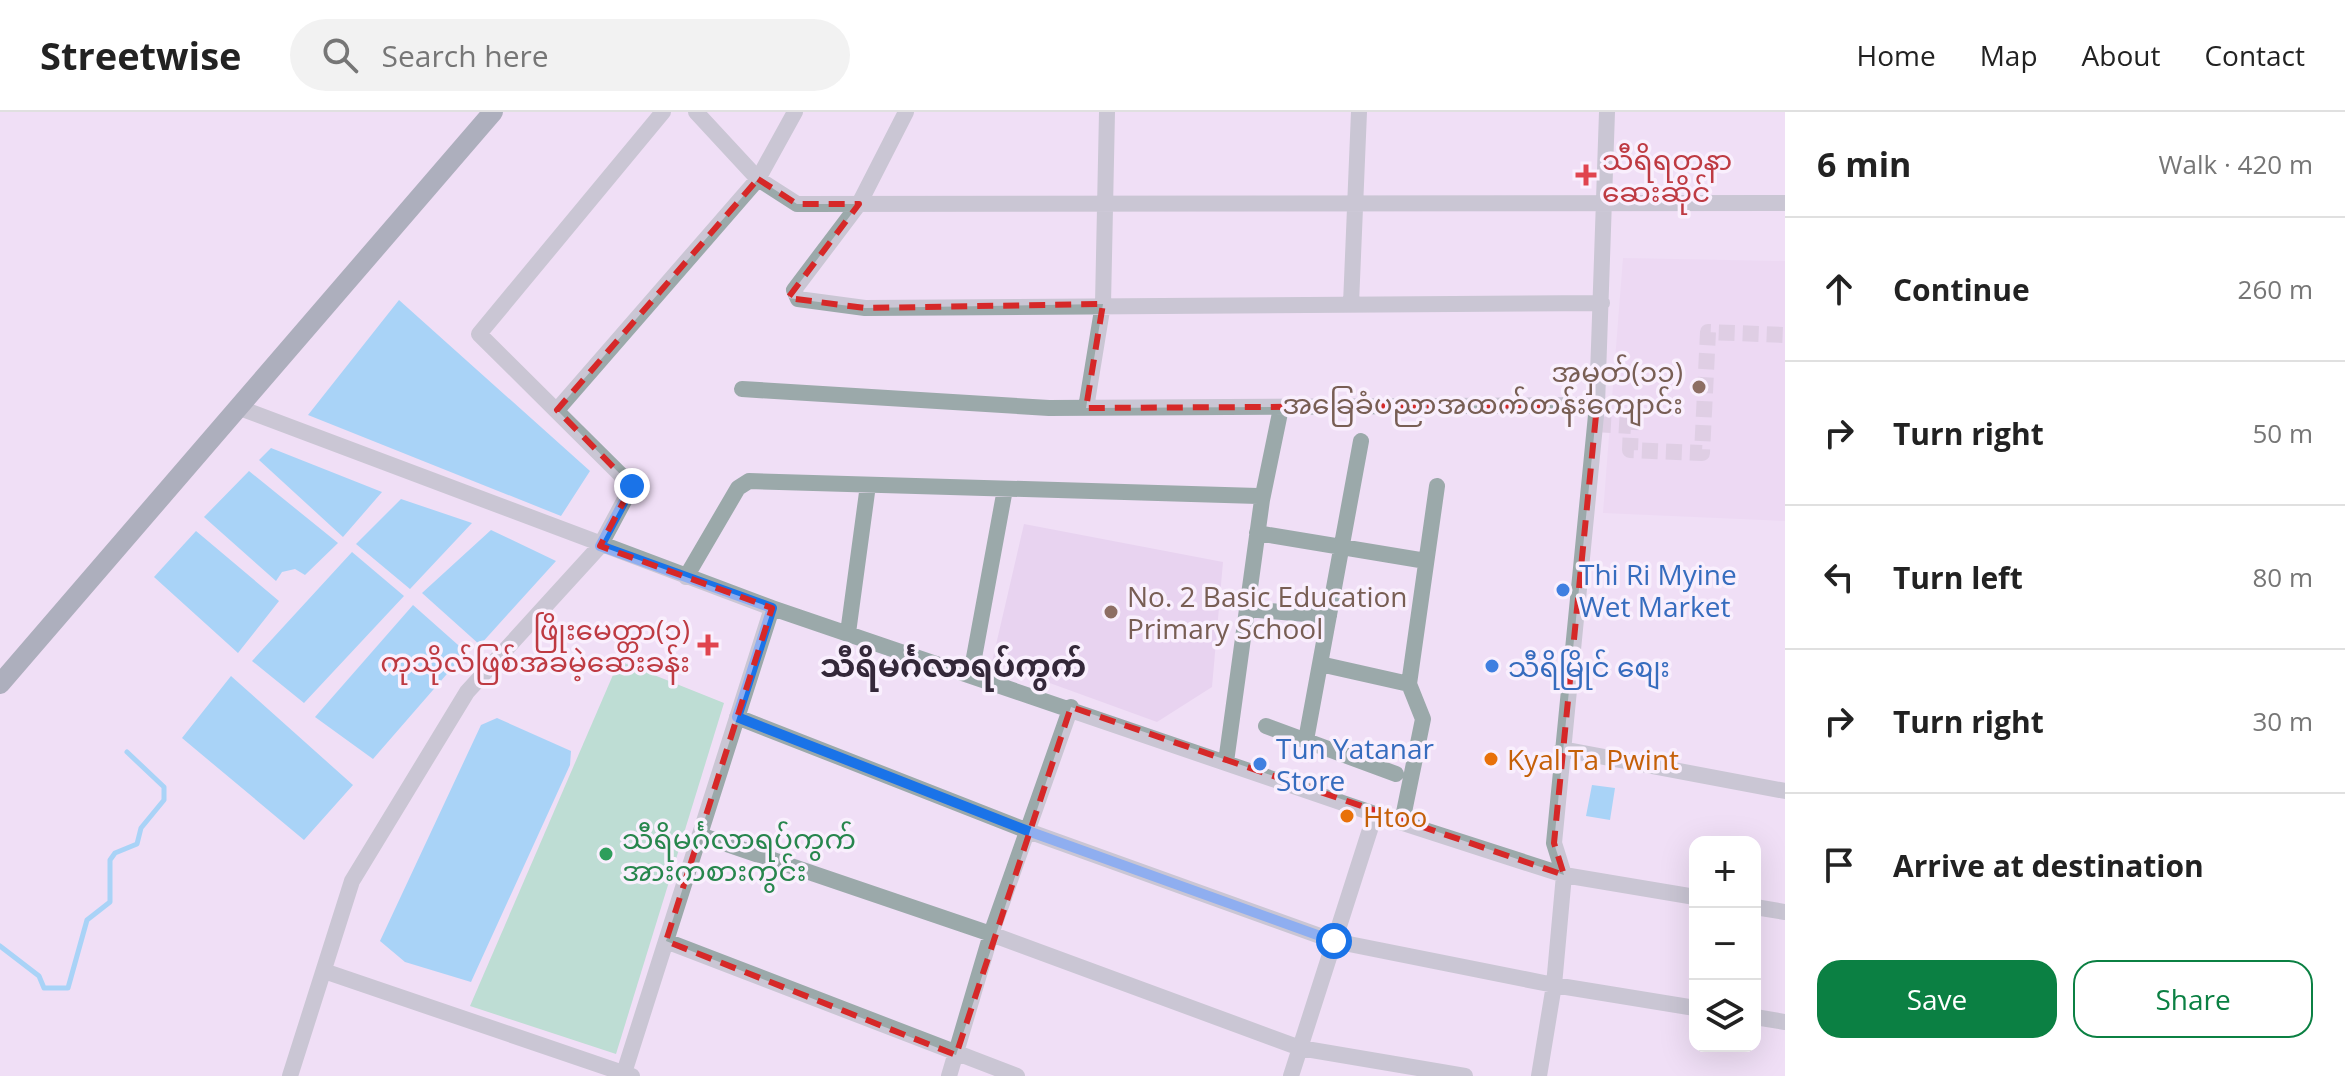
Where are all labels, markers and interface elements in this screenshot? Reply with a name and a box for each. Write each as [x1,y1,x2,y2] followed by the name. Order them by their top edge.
[290,19,850,91] search box
[40,29,242,81] text: Streetwise
[318,33,362,77] icon: search
[382,35,549,76] text: Search here
[1857,36,1936,74] text: Home
[1980,36,2038,74] text: Map
[2082,36,2160,74] text: About
[2204,36,2305,74] text: Contact
[1602,140,1732,215] place label: သီရိရတနာ ဆေးဆိုင်
[1817,141,1911,187] text: 6 min
[2159,146,2313,182] text: Walk · 420 m
[1577,166,1595,184] marker: သီရိရတနာ ဆေးဆိုင်
[1817,267,1861,311] icon: ahead
[1893,269,2030,310] text: Continue
[2238,271,2313,307] text: 260 m
[1282,352,1683,427] place label: အမှတ်(၁၁) အခြေခံပညာအထက်တန်းကျောင်း
[1690,378,1708,396] marker: အမှတ်(၁၁) အခြေခံပညာအထက်တန်းကျောင်း
[1817,411,1861,455] icon: right
[1893,413,2044,454] text: Turn right
[2252,415,2313,451] text: 50 m
[614,468,650,504] route end
[1579,555,1737,625] place label: Thi Ri Myine Wet Market
[1817,555,1861,599] icon: left
[1893,557,2023,598] text: Turn left
[2252,559,2313,595] text: 80 m
[1127,577,1407,647] place label: No. 2 Basic Education Primary School
[1554,581,1572,599] marker: Thi Ri Myine Wet Market
[1102,603,1120,621] marker: No. 2 Basic Education Primary School
[380,610,690,685] place label: ဖြိုးမေတ္တာ(၁) ကုသိုလ်ဖြစ်အခမဲ့ဆေးခန်း
[697,634,719,656] marker: ဖြိုးမေတ္တာ(၁) ကုသိုလ်ဖြစ်အခမဲ့ဆေးခန်း
[820,643,1086,692] district label: သီရိမင်္ဂလာရပ်ကွက်
[1508,647,1670,690] place label: သီရိမြိုင် စျေး
[1483,657,1501,675] marker: သီရိမြိုင် စျေး
[1817,699,1861,743] icon: right
[1893,701,2044,742] text: Turn right
[2252,703,2313,739] text: 30 m
[1276,729,1435,799] place label: Tun Yatanar Store
[1507,740,1679,778] place label: Kyal Ta Pwint
[1482,750,1500,768] marker: Kyal Ta Pwint
[1251,755,1269,773] marker: Tun Yatanar Store
[1363,797,1427,835] place label: Htoo
[1338,807,1356,825] marker: Htoo
[622,819,856,893] place label: သီရိမင်္ဂလာရပ်ကွက် အားကစားကွင်း
[1689,836,1761,1052] map controls
[1689,836,1761,908] button: +
[1817,843,1861,887] icon: arrive
[597,845,615,863] marker: သီရိမင်္ဂလာရပ်ကွက် အားကစားကွင်း
[1893,845,2204,886] text: Arrive at destination
[1689,908,1761,980] button: −
[1316,923,1352,959] route start
[1817,960,2057,1038] button: Save
[2073,960,2313,1038] button: Share
[1689,980,1761,1052] button: layers

